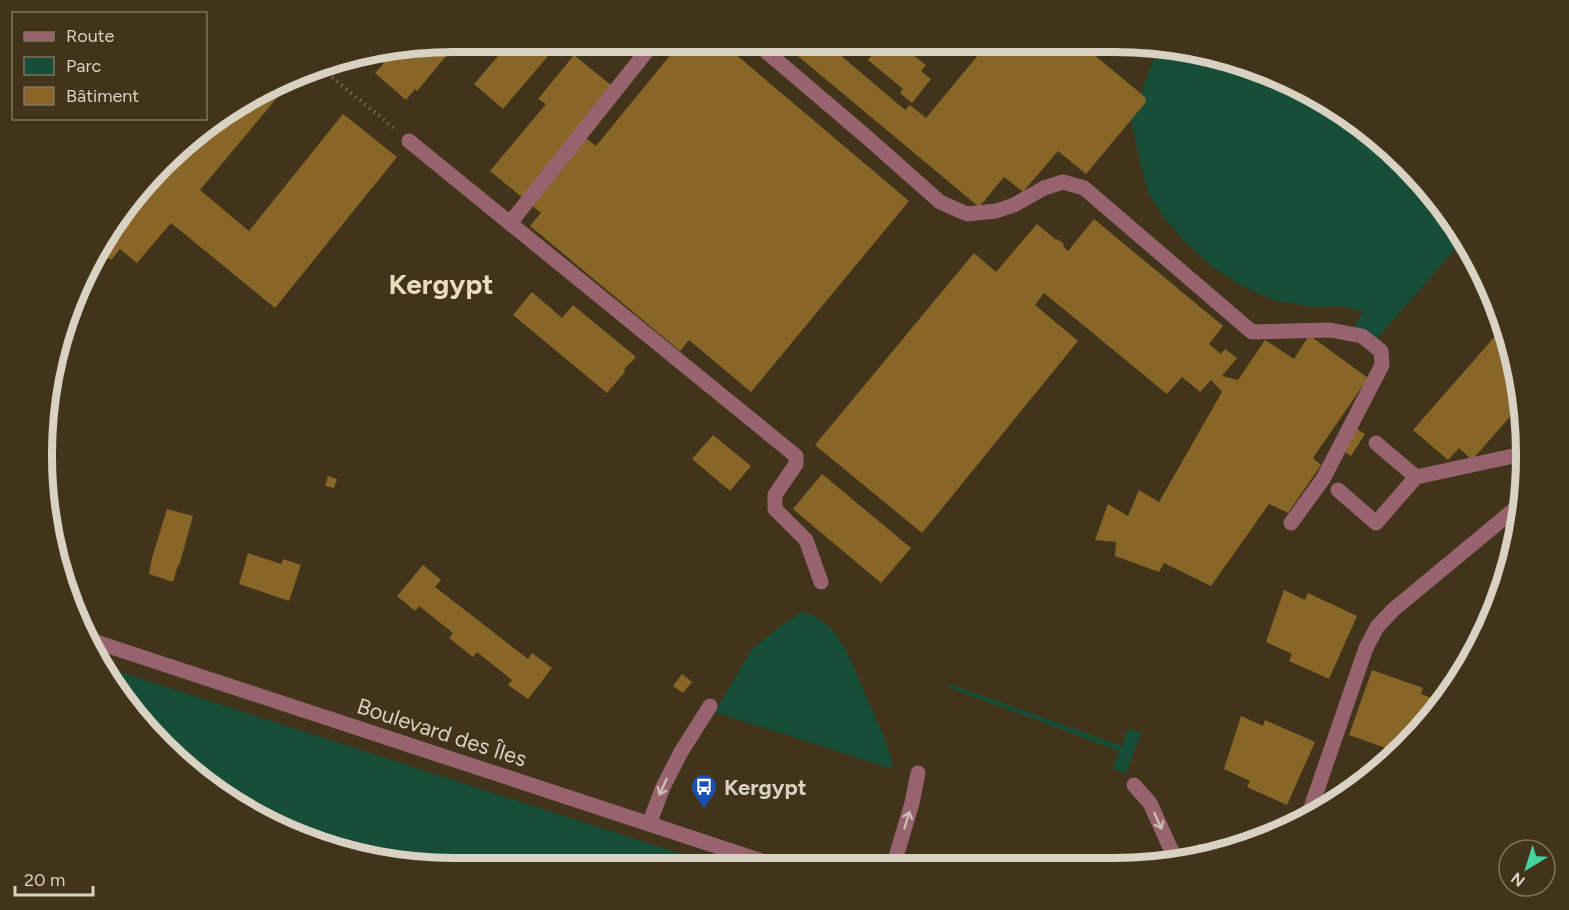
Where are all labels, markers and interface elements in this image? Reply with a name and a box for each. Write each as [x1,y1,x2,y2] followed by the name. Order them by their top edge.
[12,12,207,120] legend
[66,25,115,47] text: Route
[66,55,102,77] text: Parc
[66,85,139,107] text: Bâtiment
[389,267,493,301] district label: Kergypt
[354,692,530,773] street label: Boulevard des Îles
[689,772,719,810] bus stop icon: Kergypt
[724,774,807,801] place label: Kergypt
[657,778,669,796] one-way arrow
[902,811,913,830] one-way arrow
[1153,811,1164,829] one-way arrow
[1497,838,1557,898] north arrow
[15,859,93,897] scale bar
[1507,868,1529,891] text: N
[24,869,65,891] text: 20 m

